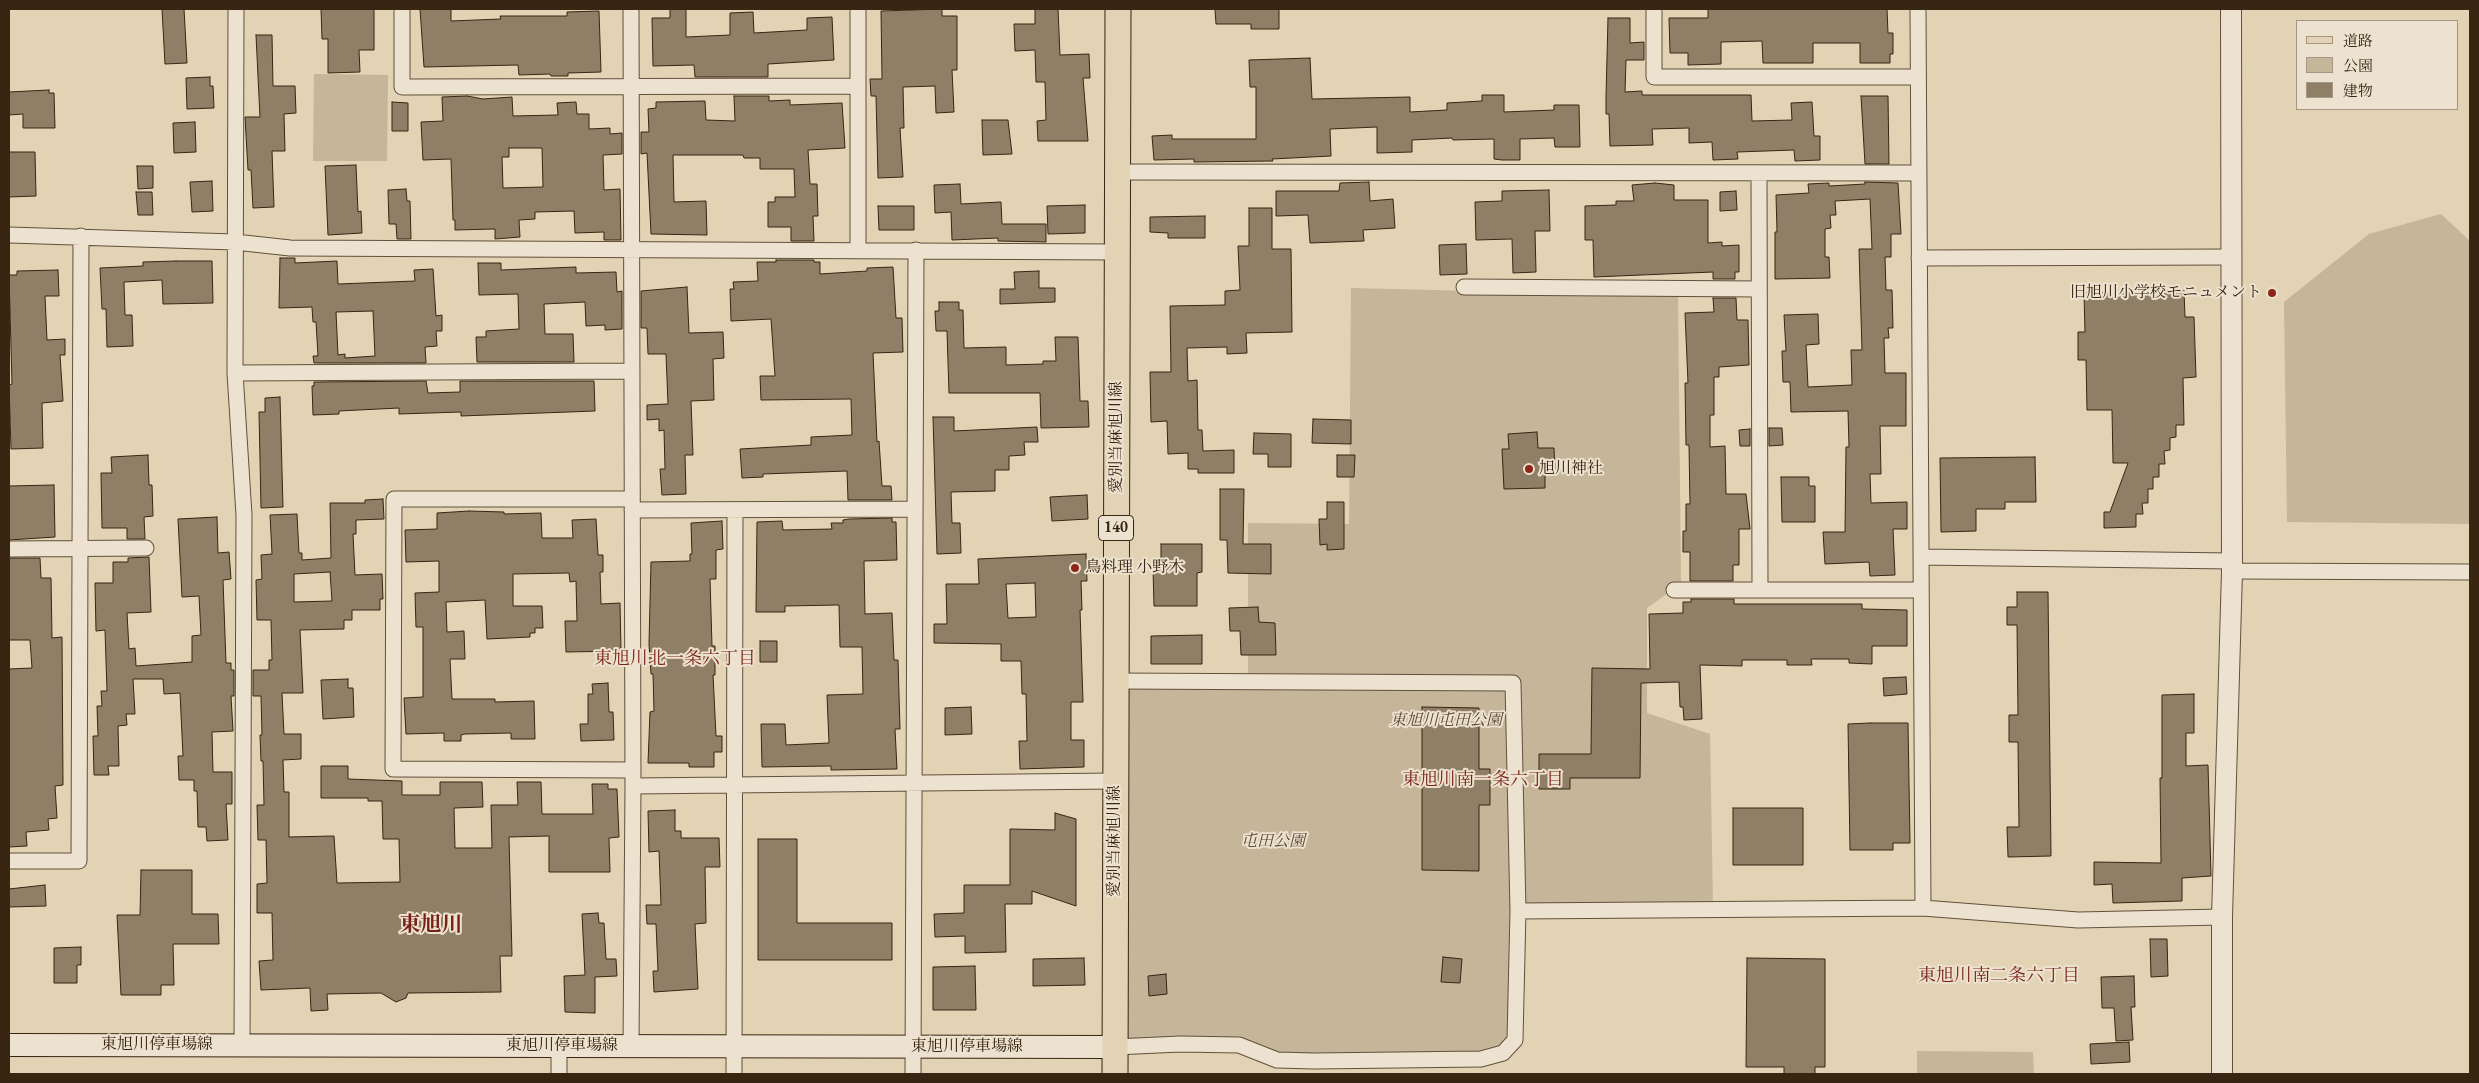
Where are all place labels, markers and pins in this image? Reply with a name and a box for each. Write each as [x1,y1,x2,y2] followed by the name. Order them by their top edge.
[2070,283,2262,303] place label: 旧旭川小学校モニュメント
[2266,287,2278,299] marker: 旧旭川小学校モニュメント
[1539,459,1603,479] place label: 旭川神社
[1523,463,1535,475] marker: 旭川神社
[1085,558,1184,578] place label: 鳥料理 小野木
[1069,562,1081,574] marker: 鳥料理 小野木

